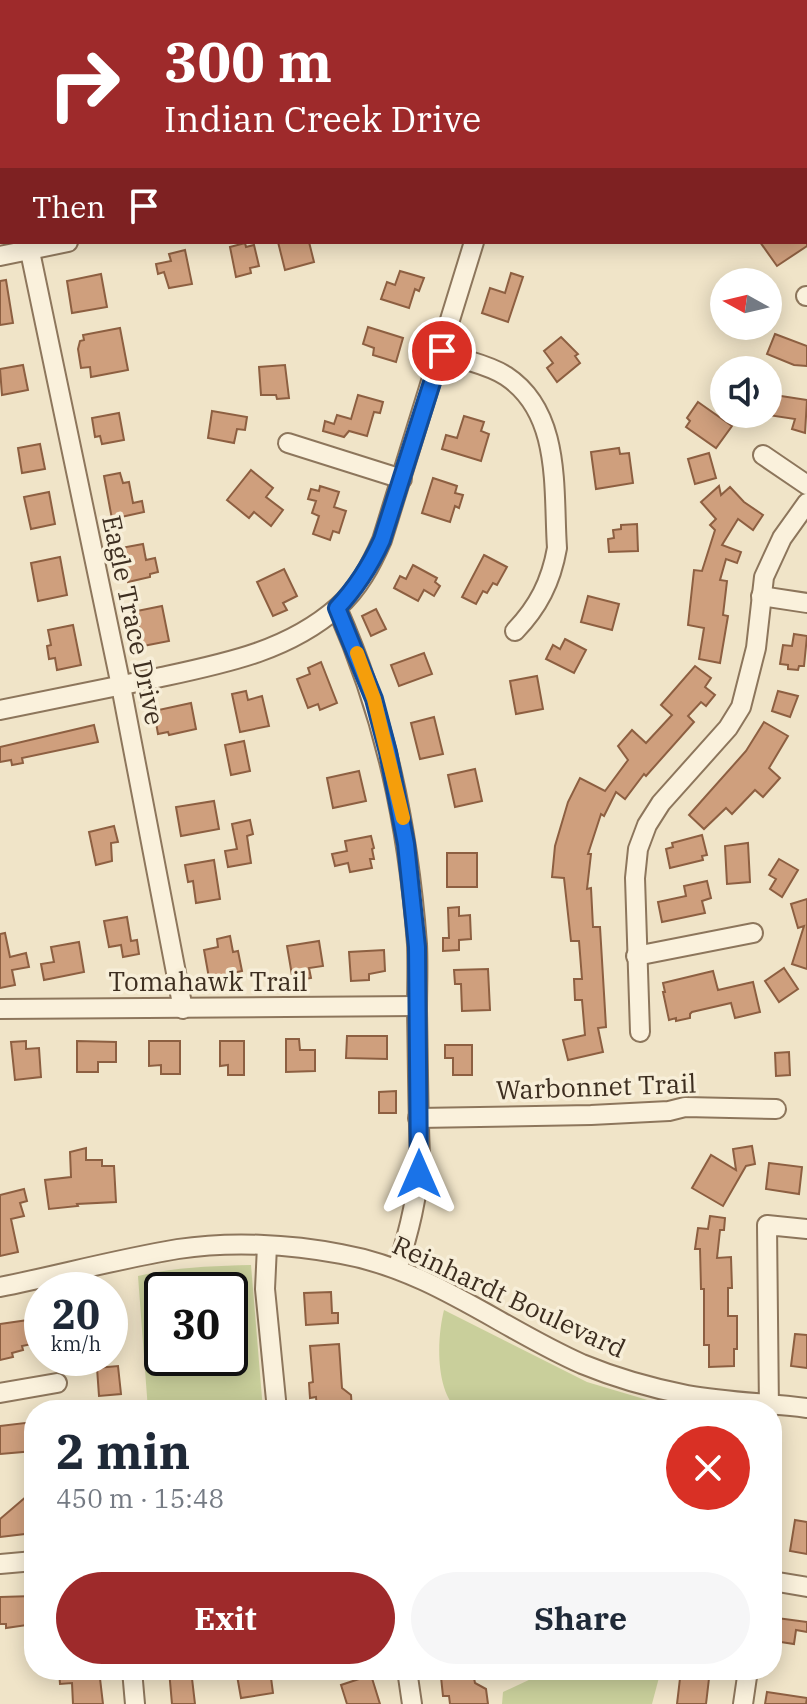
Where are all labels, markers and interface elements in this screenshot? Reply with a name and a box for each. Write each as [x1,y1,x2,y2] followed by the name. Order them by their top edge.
[164,25,332,97] text: 300 m
[32,32,136,136] icon: right
[164,95,481,142] text: Indian Creek Drive
[122,184,166,228] icon: arrive
[32,187,106,226] text: Then
[710,268,782,340] north arrow
[710,268,782,428] map controls
[408,317,476,385] pin
[420,329,464,373] icon: arrive
[710,356,782,428] button: sound
[95,512,173,728] street label: Eagle Trace Drive
[108,964,308,998] street label: Tomahawk Trail
[495,1066,697,1106] street label: Warbonnet Trail
[377,1132,461,1216] position arrow
[387,1227,632,1365] street label: Reinhardt Boulevard
[144,1272,248,1376] speed limit sign: 30
[52,1288,100,1340] text: 20
[51,1330,101,1357] text: km/h
[56,1420,190,1482] text: 2 min
[666,1426,750,1510] button: close
[56,1481,224,1515] text: 450 m · 15:48
[56,1572,395,1664] button: Exit
[411,1572,750,1664] button: Share

